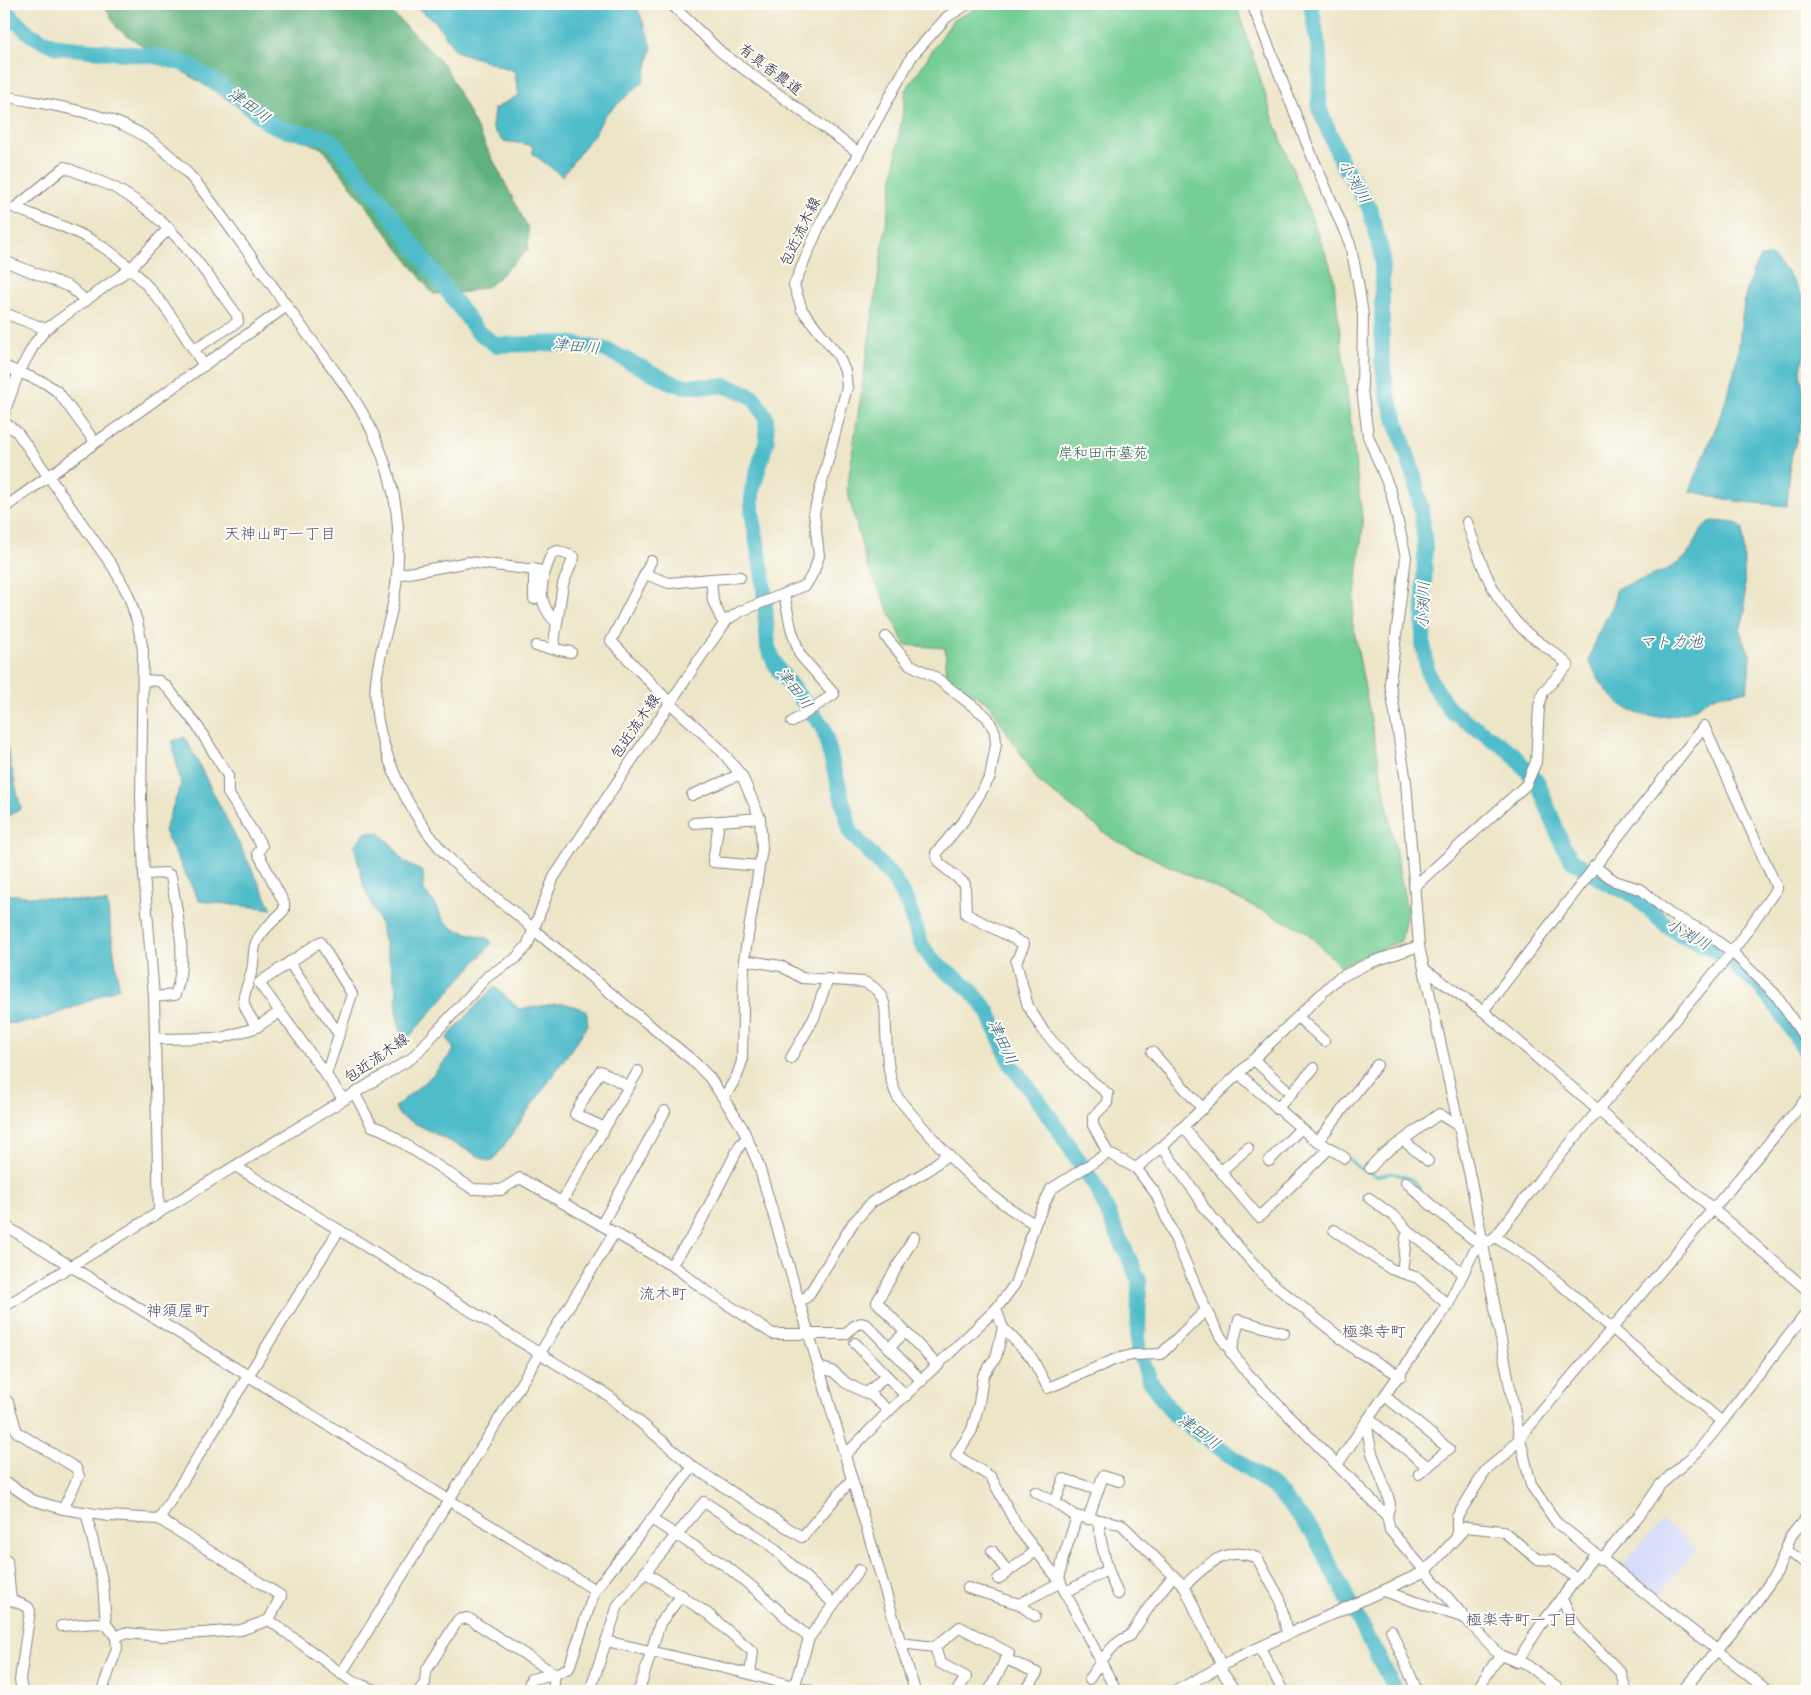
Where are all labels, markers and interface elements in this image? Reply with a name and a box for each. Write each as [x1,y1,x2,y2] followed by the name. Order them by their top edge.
[734,39,806,101] street label: 有真香農道
[224,83,274,129] water label: 津田川
[1333,156,1375,208] water label: 小渕川
[776,194,826,270] street label: 包近流木線
[551,334,601,360] water label: 津田川
[1058,444,1148,464] park label: 岸和田市墓苑
[224,524,336,545] district label: 天神山町一丁目
[1413,581,1435,629] water label: 小渕川
[1639,632,1704,653] water label: マトカ池
[771,664,817,714] water label: 津田川
[607,690,665,764] street label: 包近流木線
[1662,914,1714,956] water label: 小渕川
[982,1016,1022,1068] water label: 津田川
[341,1029,413,1089] street label: 包近流木線
[639,1284,687,1305] district label: 流木町
[146,1301,210,1322] district label: 神須屋町
[1342,1322,1406,1343] district label: 極楽寺町
[1174,1409,1224,1455] water label: 津田川
[1466,1610,1578,1631] district label: 極楽寺町一丁目

